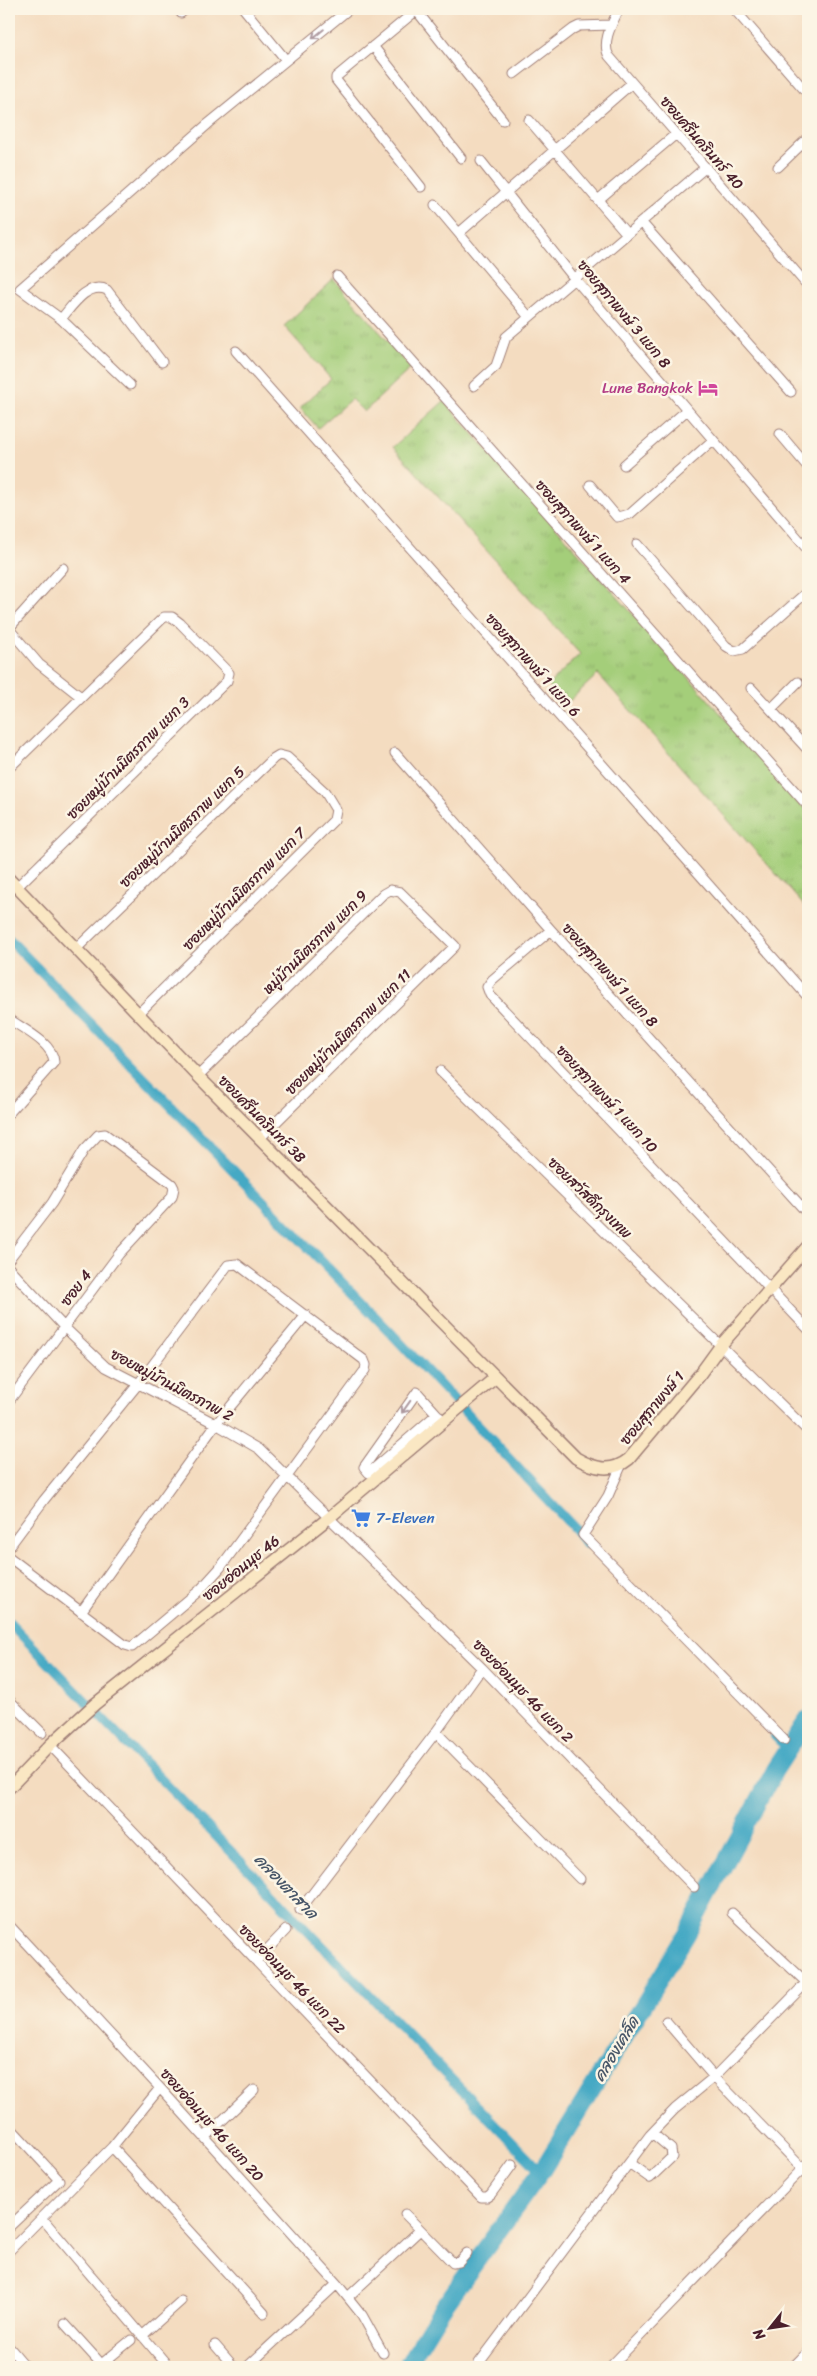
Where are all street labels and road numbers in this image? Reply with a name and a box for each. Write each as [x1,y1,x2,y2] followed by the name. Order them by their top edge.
[654,90,750,196] street label: ซอยศรีนครินทร์ 40
[571,254,677,374] street label: ซอยสุภาพงษ์ 3 แยก 8
[529,474,637,590] street label: ซอยสุภาพงษ์ 1 แยก 4
[479,607,587,723] street label: ซอยสุภาพงษ์ 1 แยก 6
[60,690,196,826] street label: ซอยหมู่บ้านมิตรภาพ แยก 3
[113,760,251,894] street label: ซอยหมู่บ้านมิตรภาพ แยก 5
[176,820,313,957] street label: ซอยหมู่บ้านมิตรภาพ แยก 7
[256,883,374,1001] street label: หมู่บ้านมิตรภาพ แยก 9
[556,917,664,1033] street label: ซอยสุภาพงษ์ 1 แยก 8
[278,962,418,1102] street label: ซอยหมู่บ้านมิตรภาพ แยก 11
[550,1039,664,1159] street label: ซอยสุภาพงษ์ 1 แยก 10
[212,1069,312,1169] street label: ซอยศรีนครินทร์ 38
[542,1151,639,1245] street label: ซอยสวัสดีกรุงเทพ
[53,1264,99,1312] street label: ซอย 4
[106,1341,239,1429] street label: ซอยหมู่บ้านมิตรภาพ 2
[613,1365,691,1451] street label: ซอยสุภาพงษ์ 1
[196,1528,286,1608] street label: ซอยอ่อนนุช 46
[466,1633,580,1749] street label: ซอยอ่อนนุช 46 แยก 2
[232,1918,352,2041] street label: ซอยอ่อนนุช 46 แยก 22
[153,2062,271,2188] street label: ซอยอ่อนนุช 46 แยก 20

